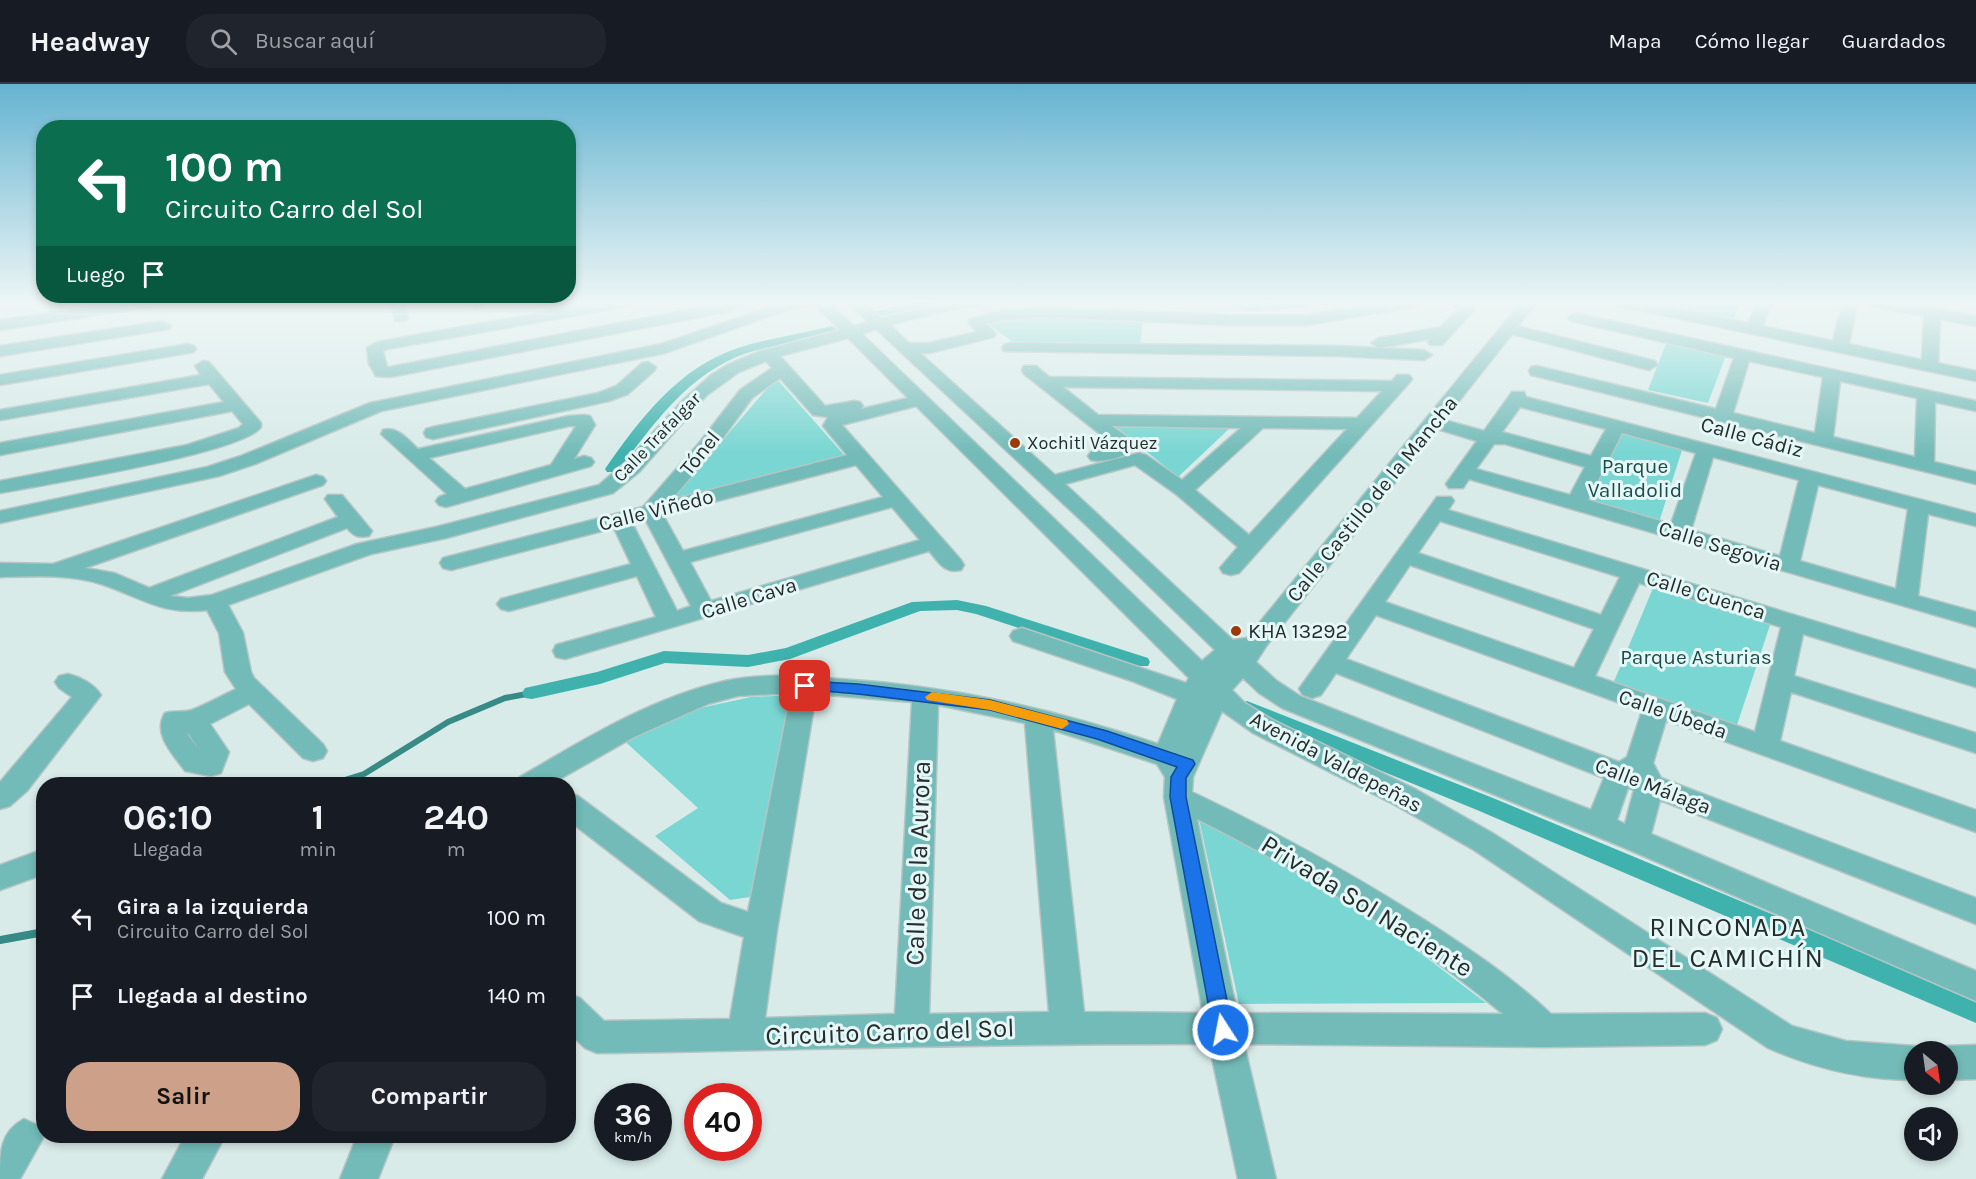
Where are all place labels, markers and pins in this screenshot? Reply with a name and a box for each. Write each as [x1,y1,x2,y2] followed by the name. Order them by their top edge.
[1027,432,1157,454] place label: Xochitl Vázquez
[1008,436,1022,450] marker: Xochitl Vázquez
[1248,619,1348,643] place label: KHA 13292
[1229,624,1243,638] marker: KHA 13292
[779,660,830,711] pin

